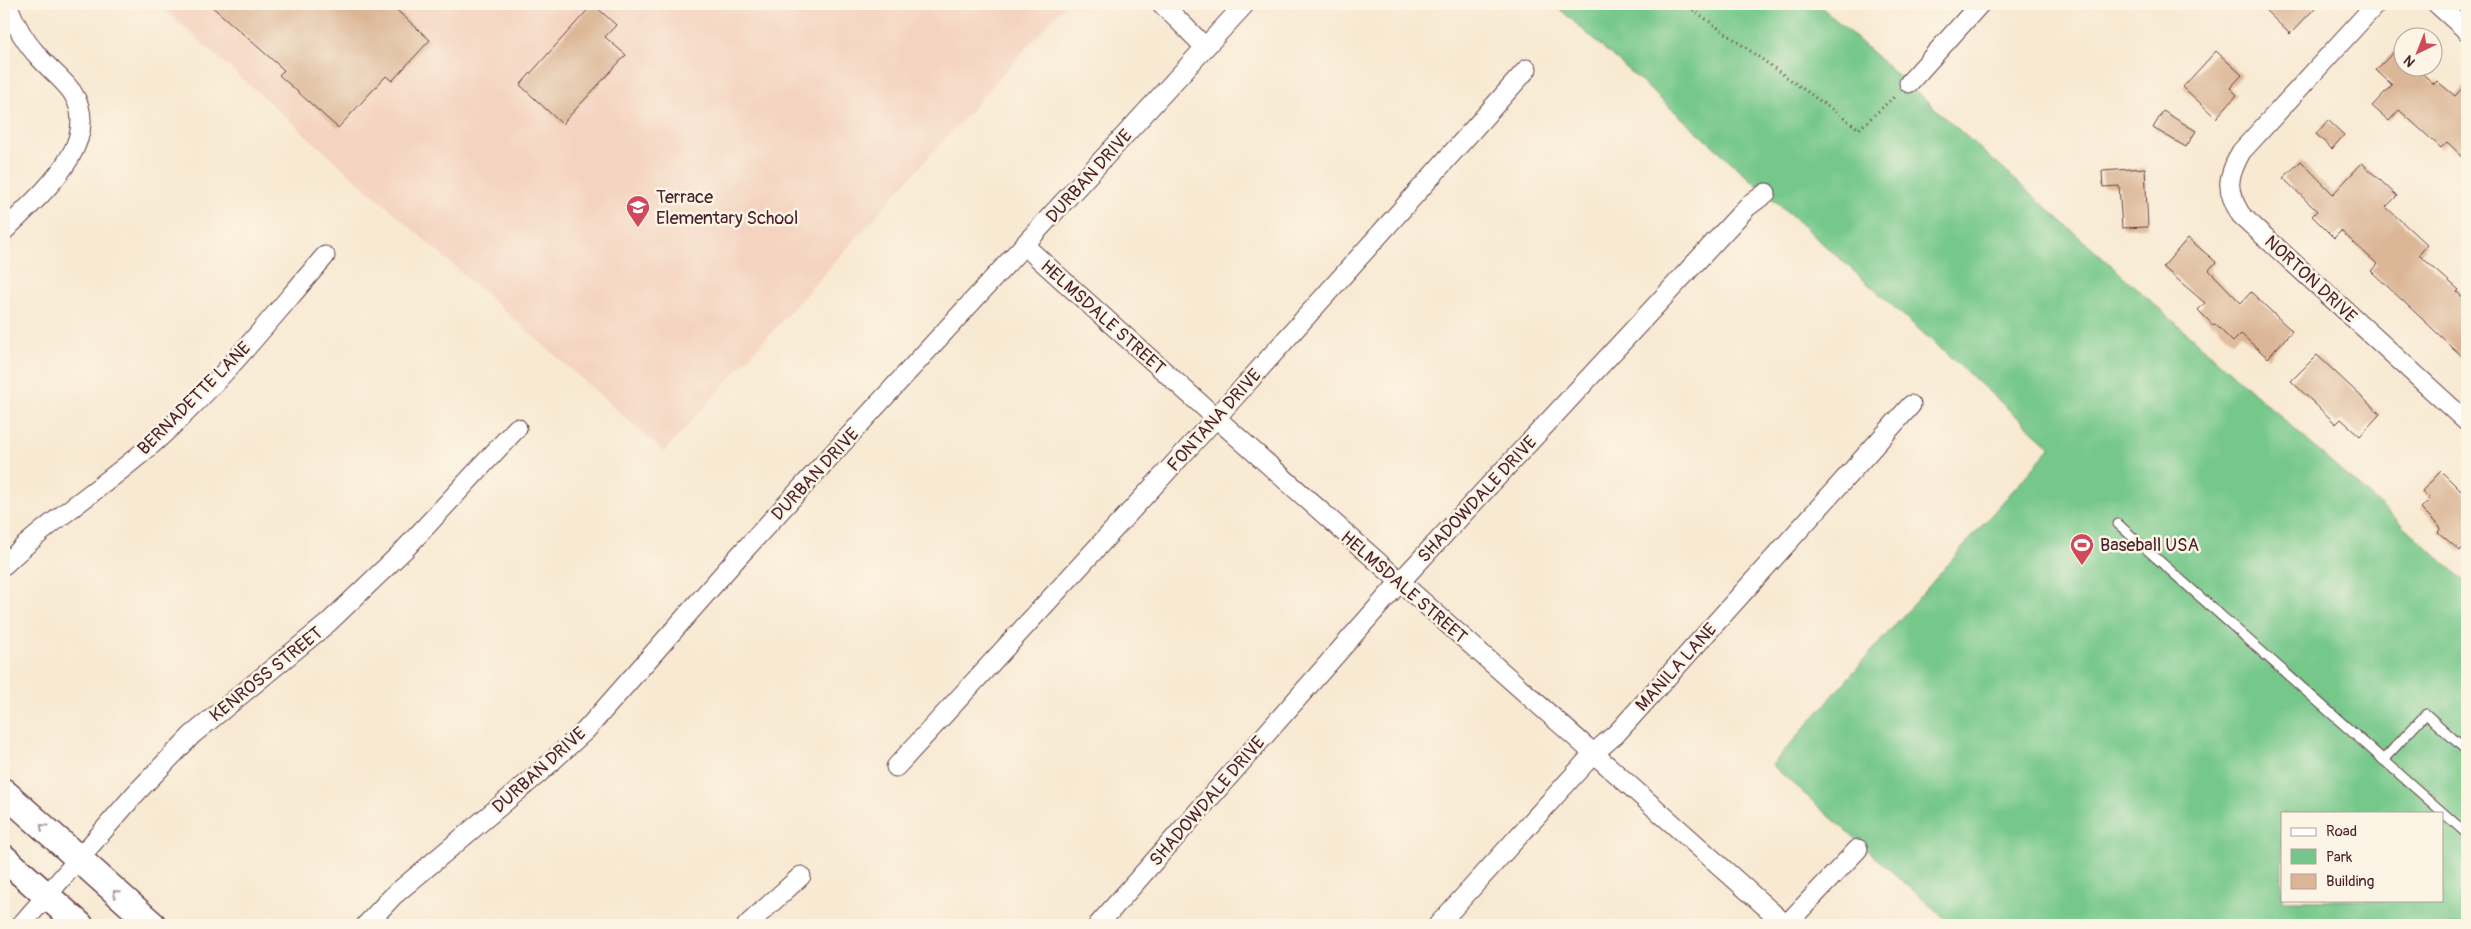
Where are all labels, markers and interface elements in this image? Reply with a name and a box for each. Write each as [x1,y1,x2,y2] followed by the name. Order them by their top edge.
[2394,28,2444,78] north arrow
[2400,52,2419,71] text: N
[1041,125,1138,228] street label: DURBAN DRIVE
[656,186,798,230] place label: Terrace Elementary School
[625,194,651,228] school or university icon: Terrace Elementary School
[2260,231,2362,328] street label: NORTON DRIVE
[1035,255,1170,380] street label: HELMSDALE STREET
[133,337,256,460] street label: BERNADETTE LANE
[1162,364,1266,476] street label: FONTANA DRIVE
[767,423,864,526] street label: DURBAN DRIVE
[1413,431,1542,568] street label: SHADOWDALE DRIVE
[1336,526,1472,649] street label: HELMSDALE STREET
[2069,532,2095,566] sports icon: Baseball USA
[2100,534,2200,557] place label: Baseball USA
[1631,618,1722,716] street label: MANILA LANE
[205,622,328,727] street label: KENROSS STREET
[488,722,591,819] street label: DURBAN DRIVE
[1145,732,1270,871] street label: SHADOWDALE DRIVE
[2281,812,2444,902] legend
[2326,822,2357,841] text: Road
[40,824,49,833] one-way arrow
[2326,848,2353,867] text: Park
[2326,872,2374,891] text: Building
[113,889,122,898] one-way arrow

